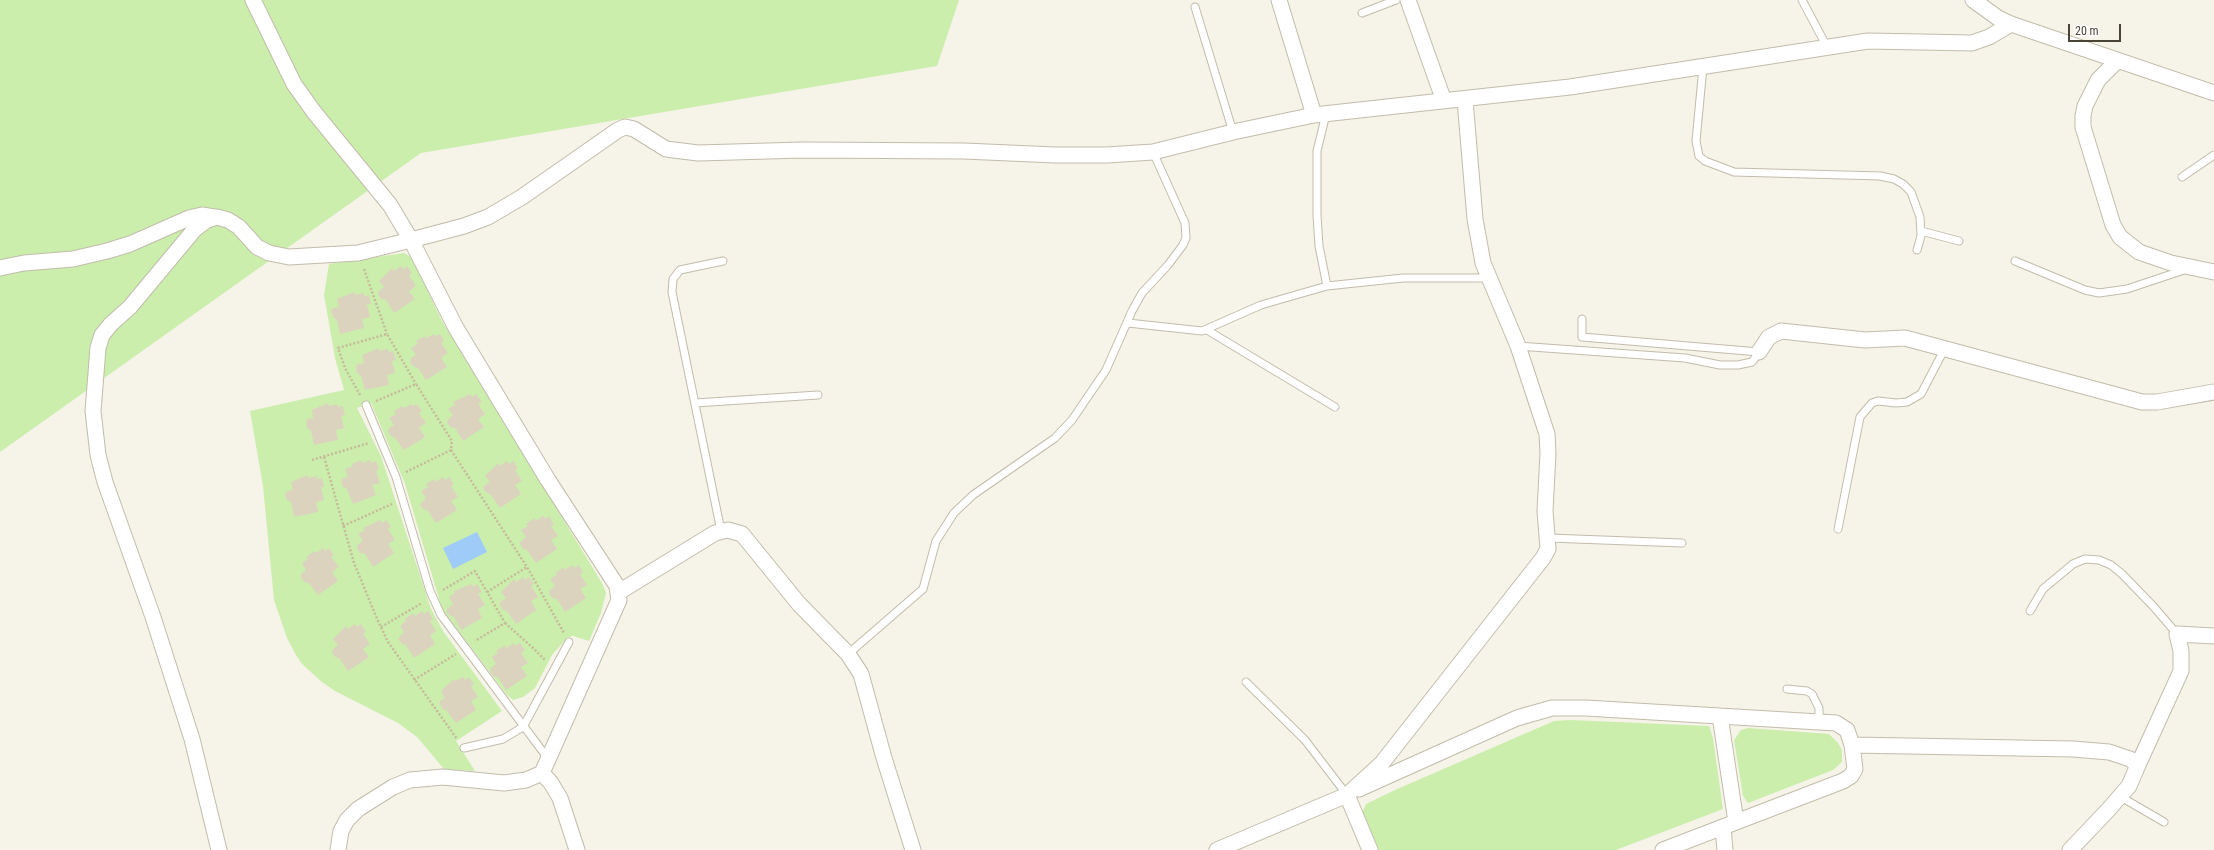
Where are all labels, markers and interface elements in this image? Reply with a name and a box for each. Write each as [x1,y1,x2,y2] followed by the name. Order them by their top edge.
[2070,16,2123,42] scale bar
[2075,24,2099,38] text: 20 m

